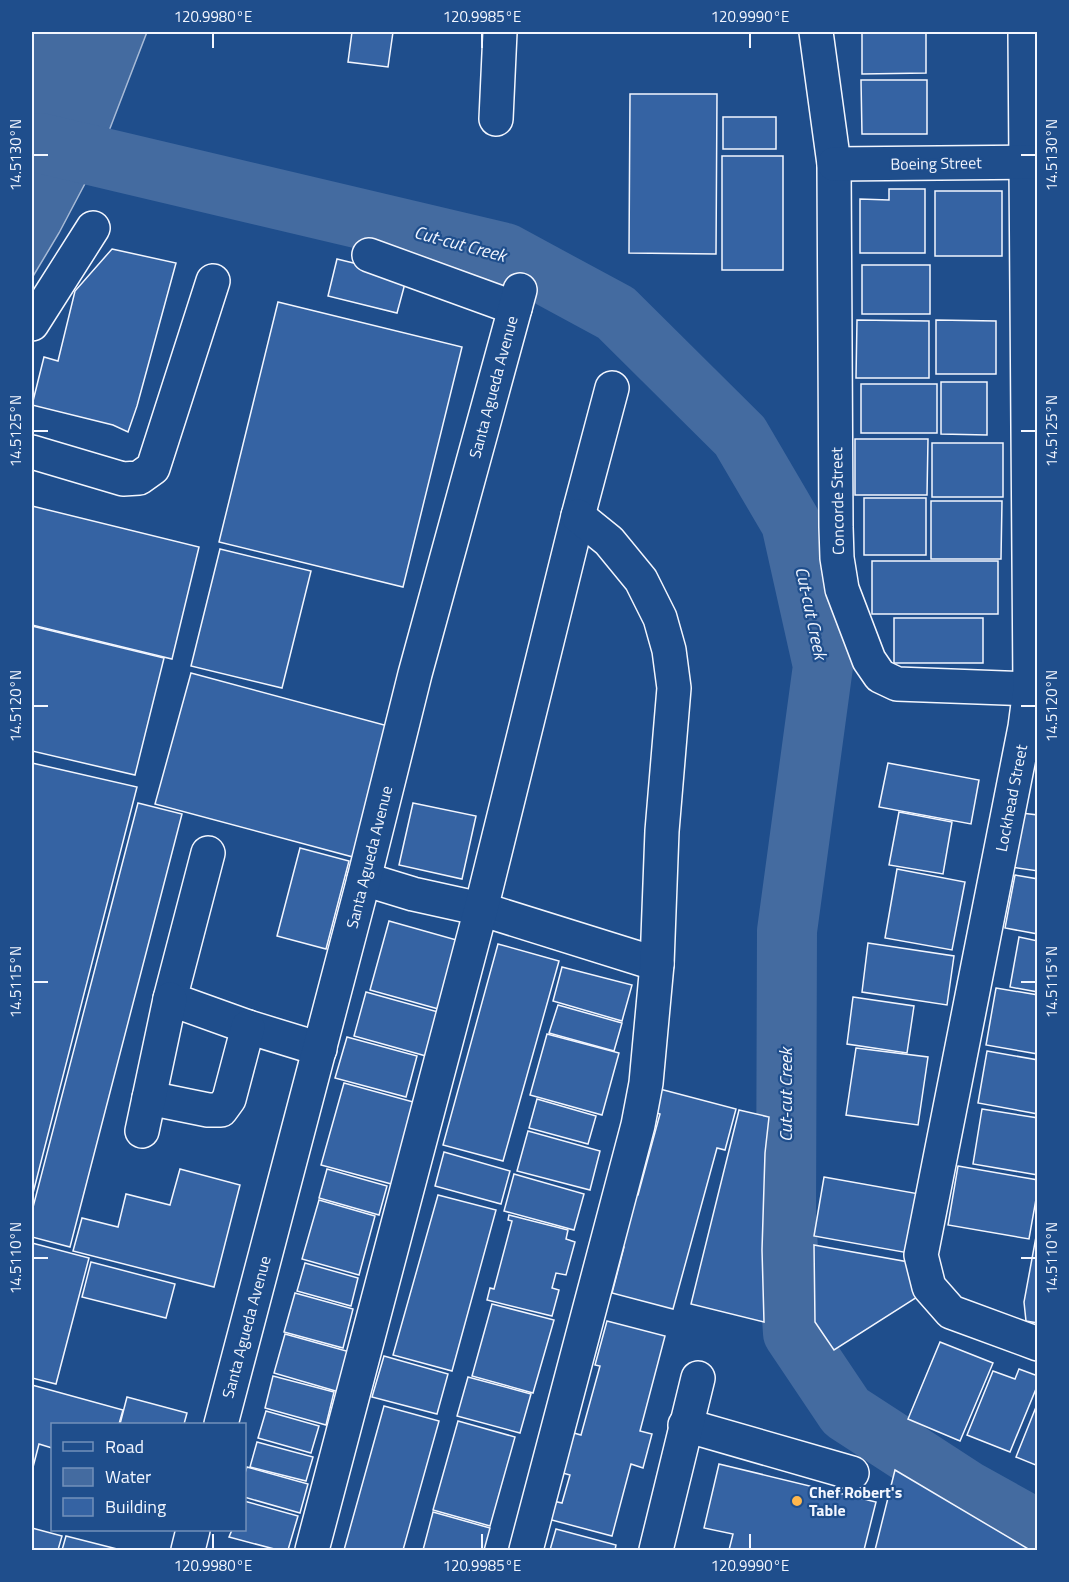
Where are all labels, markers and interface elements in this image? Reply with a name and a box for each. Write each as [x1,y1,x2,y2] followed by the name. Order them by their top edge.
[174,5,252,28] text: 120.9980°E
[443,5,521,28] text: 120.9985°E
[711,5,789,28] text: 120.9990°E
[4,119,27,191] text: 14.5130°N
[1040,119,1063,191] text: 14.5130°N
[890,150,982,176] street label: Boeing Street
[411,218,511,269] water label: Cut-cut Creek
[462,313,524,461] street label: Santa Agueda Avenue
[4,395,27,467] text: 14.5125°N
[1040,395,1063,467] text: 14.5125°N
[824,447,850,555] street label: Concorde Street
[788,564,835,664] water label: Cut-cut Creek
[4,670,27,742] text: 14.5120°N
[1040,670,1063,742] text: 14.5120°N
[989,742,1033,854] street label: Lockhead Street
[340,783,398,931] street label: Santa Agueda Avenue
[4,946,27,1018] text: 14.5115°N
[1040,946,1063,1018] text: 14.5115°N
[772,1046,799,1142] water label: Cut-cut Creek
[4,1222,27,1294] text: 14.5110°N
[1040,1222,1063,1294] text: 14.5110°N
[215,1253,277,1401] street label: Santa Agueda Avenue
[51,1423,246,1531] legend
[105,1433,144,1460] text: Road
[105,1463,151,1490] text: Water
[809,1480,902,1522] place label: Chef Robert's Table
[105,1493,166,1520] text: Building
[790,1494,804,1508] marker: Chef Robert's Table
[174,1554,252,1577] text: 120.9980°E
[443,1554,521,1577] text: 120.9985°E
[711,1554,789,1577] text: 120.9990°E

